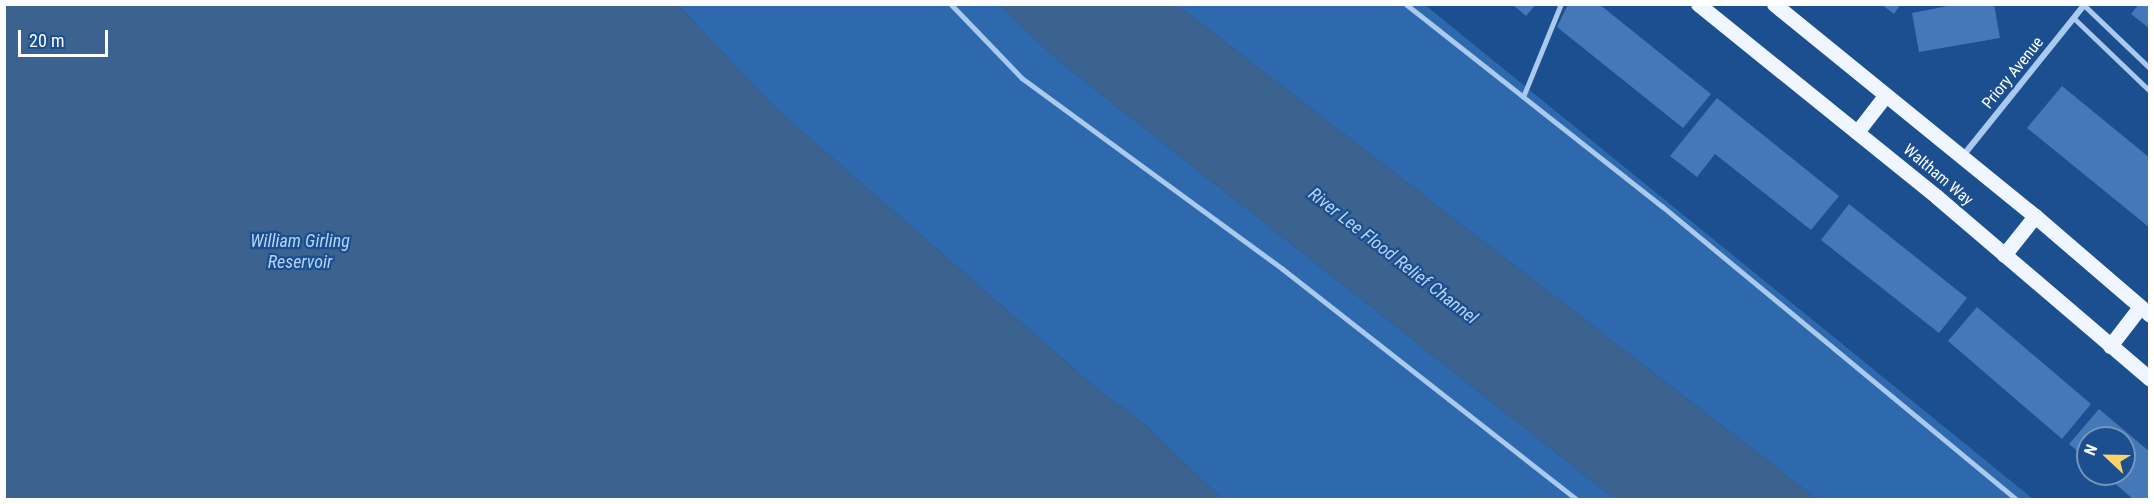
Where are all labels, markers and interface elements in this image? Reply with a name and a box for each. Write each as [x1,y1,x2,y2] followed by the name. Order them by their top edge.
[21,18,111,56] scale bar
[29,30,64,51] text: 20 m
[1978,33,2048,113] street label: Priory Avenue
[1899,140,1977,210] street label: Waltham Way
[1304,183,1482,329] water label: River Lee Flood Relief Channel
[250,231,350,274] water label: William Girling Reservoir
[2076,426,2136,486] north arrow
[2080,442,2101,458] text: N

